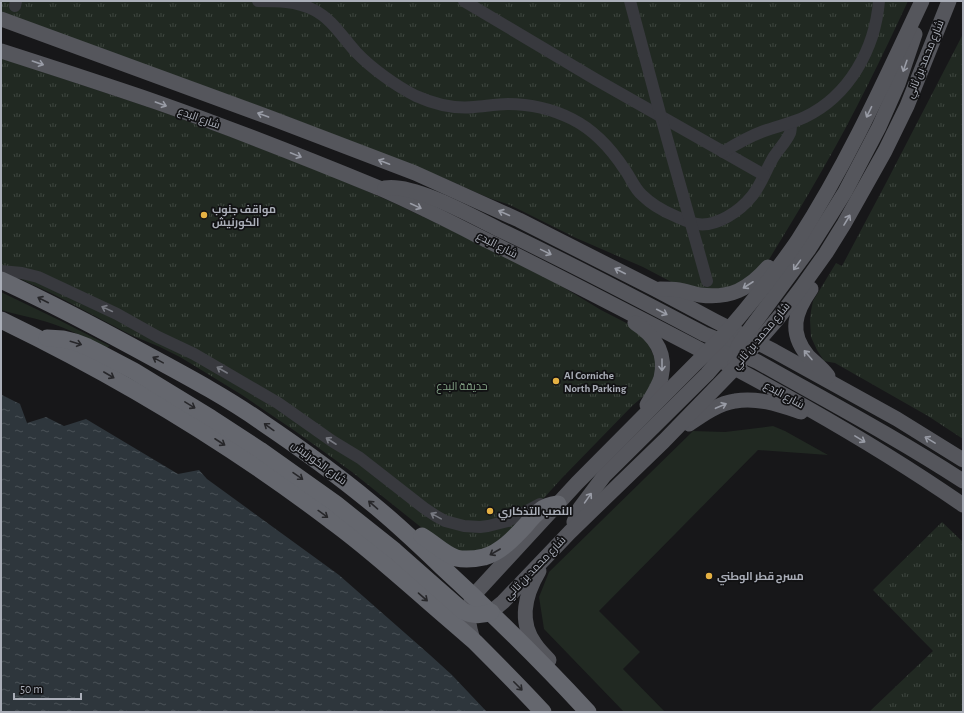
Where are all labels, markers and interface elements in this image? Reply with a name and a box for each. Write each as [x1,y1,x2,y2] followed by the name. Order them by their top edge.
[904,18,948,101] street label: شارع محمد بن ثاني
[900,59,908,71] one-way arrow
[31,60,44,67] one-way arrow
[155,101,167,109] one-way arrow
[176,105,222,133] street label: شارع البدع
[865,106,872,118] one-way arrow
[258,110,270,118] one-way arrow
[290,151,302,159] one-way arrow
[379,157,391,165] one-way arrow
[409,203,421,210] one-way arrow
[212,204,276,230] place label: مواقف جنوب الكورنيش
[498,209,510,216] one-way arrow
[199,210,209,220] marker: مواقف جنوب الكورنيش
[842,215,851,226] one-way arrow
[474,230,519,262] street label: شارع البدع
[540,249,552,256] one-way arrow
[793,259,801,270] one-way arrow
[614,267,626,274] one-way arrow
[743,281,754,289] one-way arrow
[37,296,49,303] one-way arrow
[730,301,794,373] street label: شارع محمد بن ثاني
[101,305,113,312] one-way arrow
[655,308,667,316] one-way arrow
[69,340,82,347] one-way arrow
[804,350,813,360] one-way arrow
[152,356,164,364] one-way arrow
[658,358,666,371] one-way arrow
[216,366,228,374] one-way arrow
[564,370,627,394] place label: Al Corniche North Parking
[103,372,115,380] one-way arrow
[551,376,561,386] marker: Al Corniche North Parking
[761,379,806,412] street label: شارع البدع
[436,381,488,394] park label: حديقة البدع
[184,401,196,409] one-way arrow
[714,401,726,409] one-way arrow
[264,423,275,431] one-way arrow
[924,435,936,443] one-way arrow
[325,436,337,444] one-way arrow
[854,436,866,444] one-way arrow
[214,439,226,447] one-way arrow
[288,439,349,488] street label: شارع الكورنيش
[292,472,303,480] one-way arrow
[583,493,592,504] one-way arrow
[369,501,379,510] one-way arrow
[485,506,495,516] marker: النصب التذكاري
[498,506,572,521] place label: النصب التذكاري
[317,510,328,518] one-way arrow
[431,511,443,519] one-way arrow
[502,534,570,604] street label: شارع محمد بن ثاني
[489,548,501,556] one-way arrow
[704,571,714,581] marker: مسرح قطر الوطني
[717,571,804,586] place label: مسرح قطر الوطني
[418,593,428,602] one-way arrow
[14,675,81,701] scale bar
[513,681,523,691] one-way arrow
[20,683,43,695] text: 50 m

